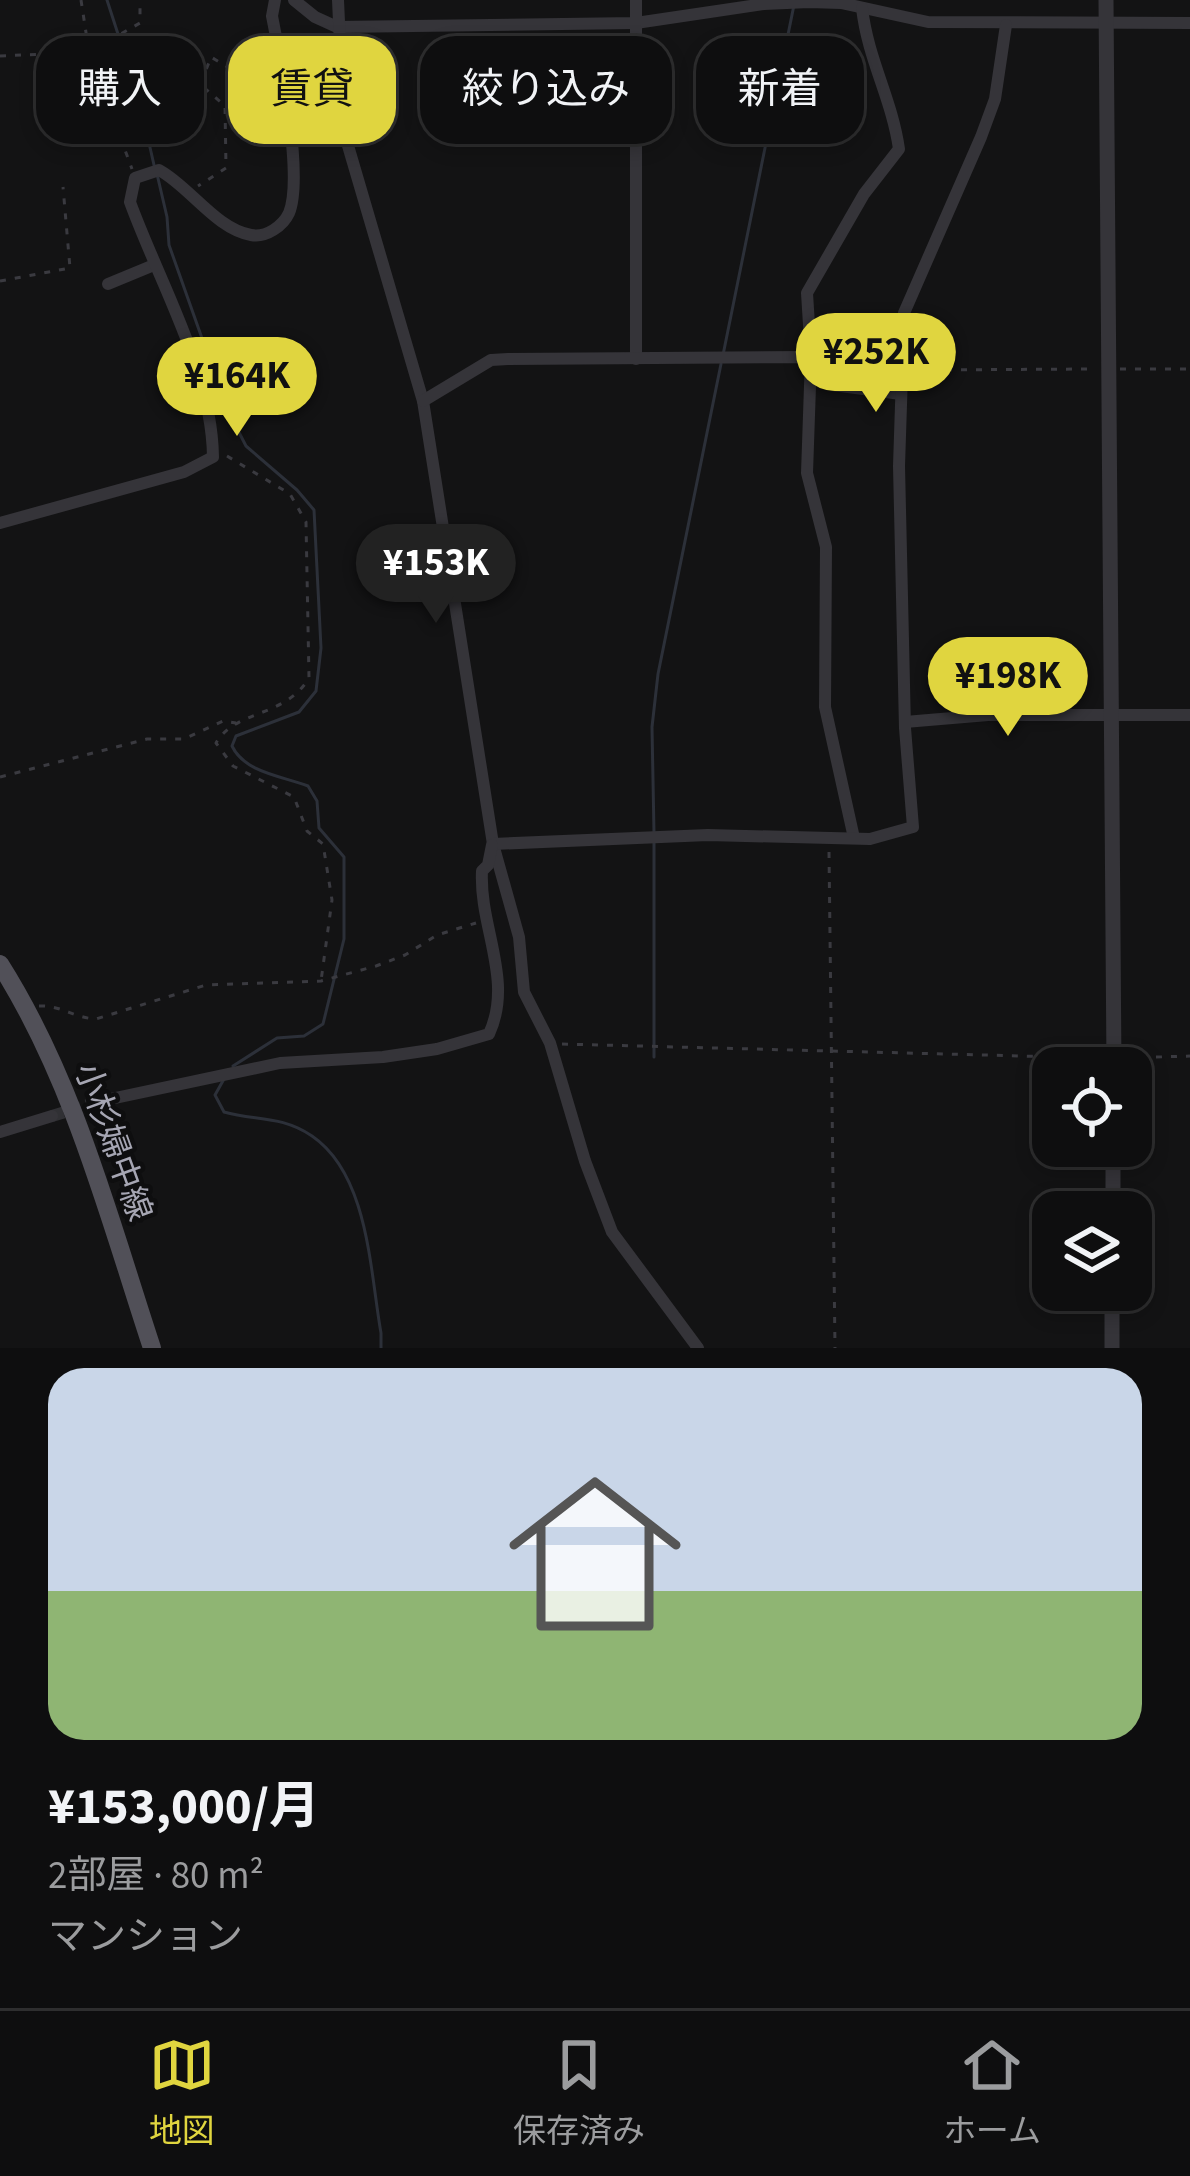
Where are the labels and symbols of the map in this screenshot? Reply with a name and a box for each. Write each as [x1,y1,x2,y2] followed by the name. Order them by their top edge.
[792,313,960,415] pin: ¥252K
[153,337,321,439] pin: ¥164K
[352,524,520,626] pin: ¥153K
[924,637,1092,739] pin: ¥198K
[63,1056,163,1228] street label: 小杉婦中線

